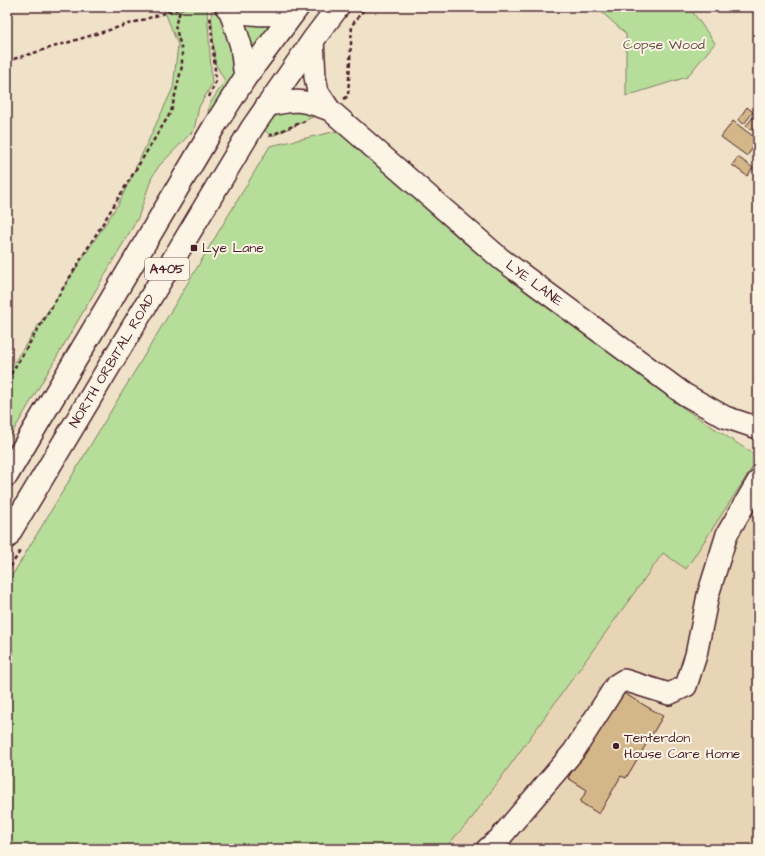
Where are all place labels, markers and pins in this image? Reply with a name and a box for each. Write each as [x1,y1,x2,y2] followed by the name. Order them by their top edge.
[202,238,264,258] place label: Lye Lane
[189,243,199,253] marker: Lye Lane
[624,728,741,764] place label: Tenterdon House Care Home
[611,741,621,751] marker: Tenterdon House Care Home

